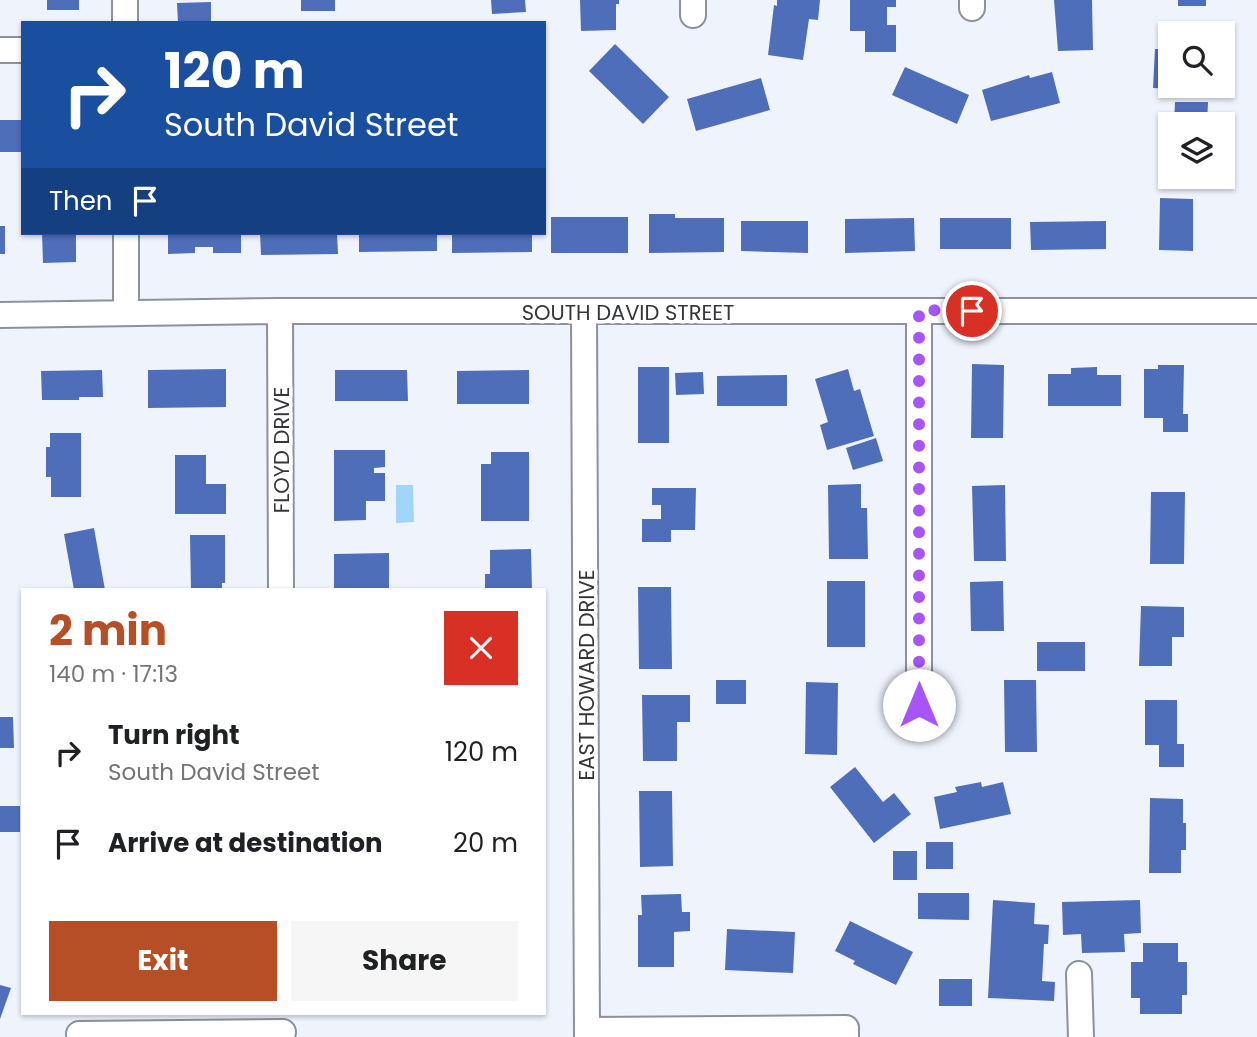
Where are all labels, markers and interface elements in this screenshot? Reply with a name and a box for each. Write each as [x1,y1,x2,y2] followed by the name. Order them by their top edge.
[1158,21,1235,189] map controls
[1158,21,1235,98] button: search
[164,37,305,105] text: 120 m
[49,49,140,140] icon: right
[164,102,458,147] text: South David Street
[1158,112,1235,189] button: layers
[126,182,164,220] icon: arrive
[49,183,112,219] text: Then
[942,281,1002,341] pin
[953,292,991,330] icon: arrive
[522,298,734,327] street label: SOUTH DAVID STREET
[267,387,296,513] street label: FLOYD DRIVE
[572,570,601,780] street label: EAST HOWARD DRIVE
[49,601,167,660] text: 2 min
[444,611,518,685] button: close
[49,658,178,690] text: 140 m · 17:13
[882,668,956,742] position arrow
[108,717,240,753] text: Turn right
[49,734,87,772] icon: right
[445,734,518,770] text: 120 m
[108,756,320,788] text: South David Street
[49,825,87,863] icon: arrive
[108,825,383,861] text: Arrive at destination
[453,825,518,861] text: 20 m
[49,921,277,1001] button: Exit
[291,921,518,1001] button: Share

